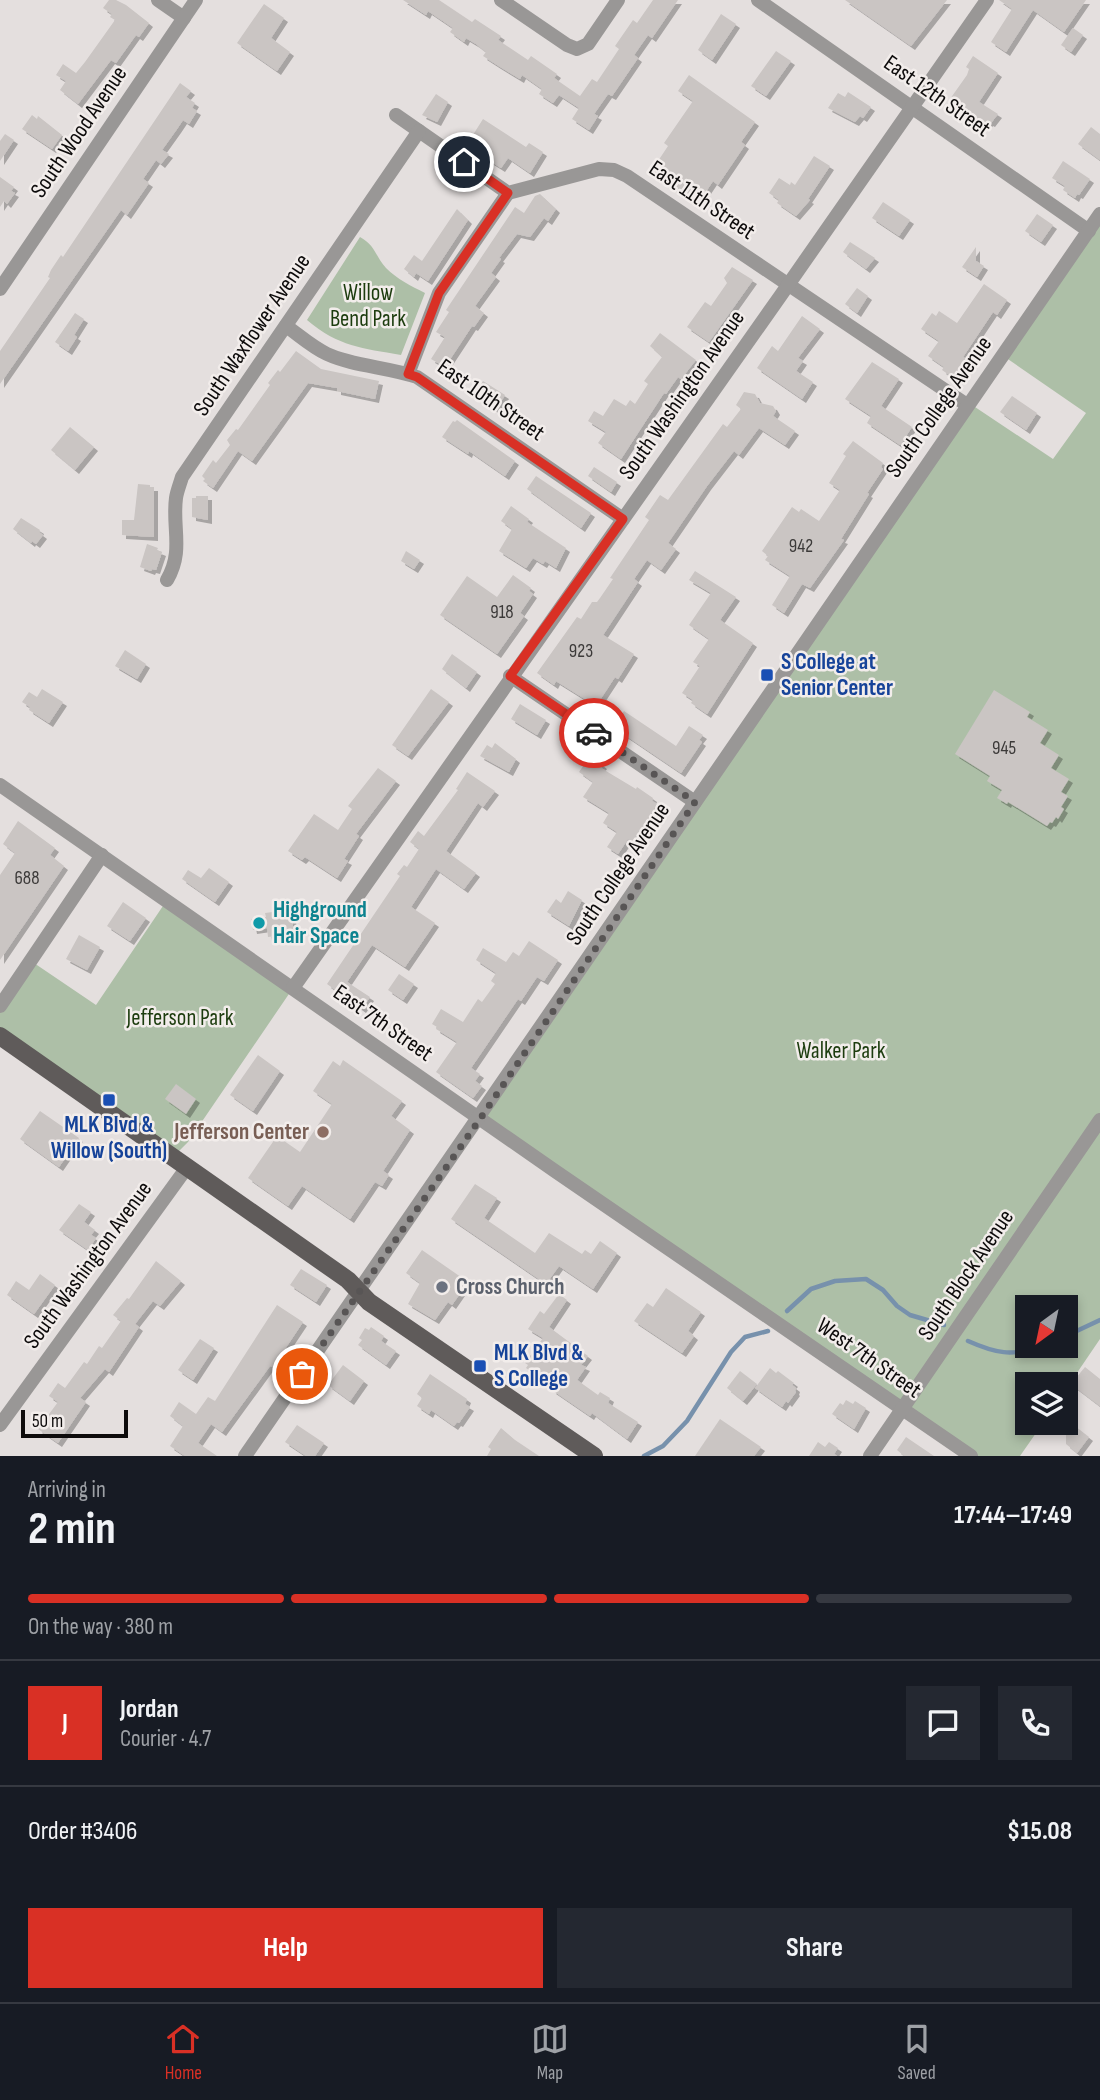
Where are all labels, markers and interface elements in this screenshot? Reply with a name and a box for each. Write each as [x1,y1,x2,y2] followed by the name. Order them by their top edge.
[878,49,996,143] street label: East 12th Street
[25,61,133,203] street label: South Wood Avenue
[434,132,494,192] pin
[445,143,483,181] icon: home
[644,154,760,246] street label: East 11th Street
[187,249,317,421] street label: South Waxflower Avenue
[330,279,406,333] park label: Willow Bend Park
[613,305,751,485] street label: South Washington Avenue
[880,331,998,483] street label: South College Avenue
[432,353,550,447] street label: East 10th Street
[789,535,813,558] house number: 942
[490,601,514,624] house number: 918
[569,640,593,663] house number: 923
[781,648,893,702] place label: S College at Senior Center
[759,667,775,683] marker: S College at Senior Center
[559,698,629,768] courier
[575,714,613,752] icon: car
[992,737,1016,760] house number: 945
[560,797,676,951] street label: South College Avenue
[15,867,40,890] house number: 688
[273,896,367,950] place label: Highground Hair Space
[251,915,267,931] marker: Highground Hair Space
[328,978,438,1068] street label: East 7th Street
[125,1004,234,1032] park label: Jefferson Park
[796,1037,886,1065] park label: Walker Park
[101,1092,117,1108] marker: MLK Blvd & Willow (South)
[51,1111,167,1165] place label: MLK Blvd & Willow (South)
[173,1118,309,1146] place label: Jefferson Center
[315,1124,331,1140] marker: Jefferson Center
[18,1176,158,1354] street label: South Washington Avenue
[912,1204,1020,1346] street label: South Block Avenue
[456,1273,565,1301] place label: Cross Church
[434,1279,450,1295] marker: Cross Church
[1015,1295,1078,1358] north arrow
[1015,1295,1078,1435] map controls
[811,1312,927,1404] street label: West 7th Street
[494,1339,584,1393] place label: MLK Blvd & S College
[272,1344,332,1404] pin
[283,1355,321,1393] icon: bag
[472,1358,488,1374] marker: MLK Blvd & S College
[1015,1372,1078,1435] button: layers
[21,1407,128,1439] scale bar
[32,1410,63,1433] text: 50 m
[28,1476,106,1504] text: Arriving in
[954,1500,1072,1531] text: 17:44–17:49
[28,1502,116,1557] text: 2 min
[28,1613,173,1641] text: On the way · 380 m
[906,1686,980,1760] button: chat
[998,1686,1072,1760] button: phone
[120,1694,178,1725] text: Jordan
[62,1708,68,1739] text: J
[120,1725,211,1753] text: Courier · 4.7
[28,1816,137,1847] text: Order #3406
[1007,1816,1072,1847] text: $15.08
[28,1908,543,1988] button: Help
[557,1908,1072,1988] button: Share
[164,2020,202,2085] tab: Home
[531,2020,569,2085] tab: Map
[898,2020,936,2085] tab: Saved

